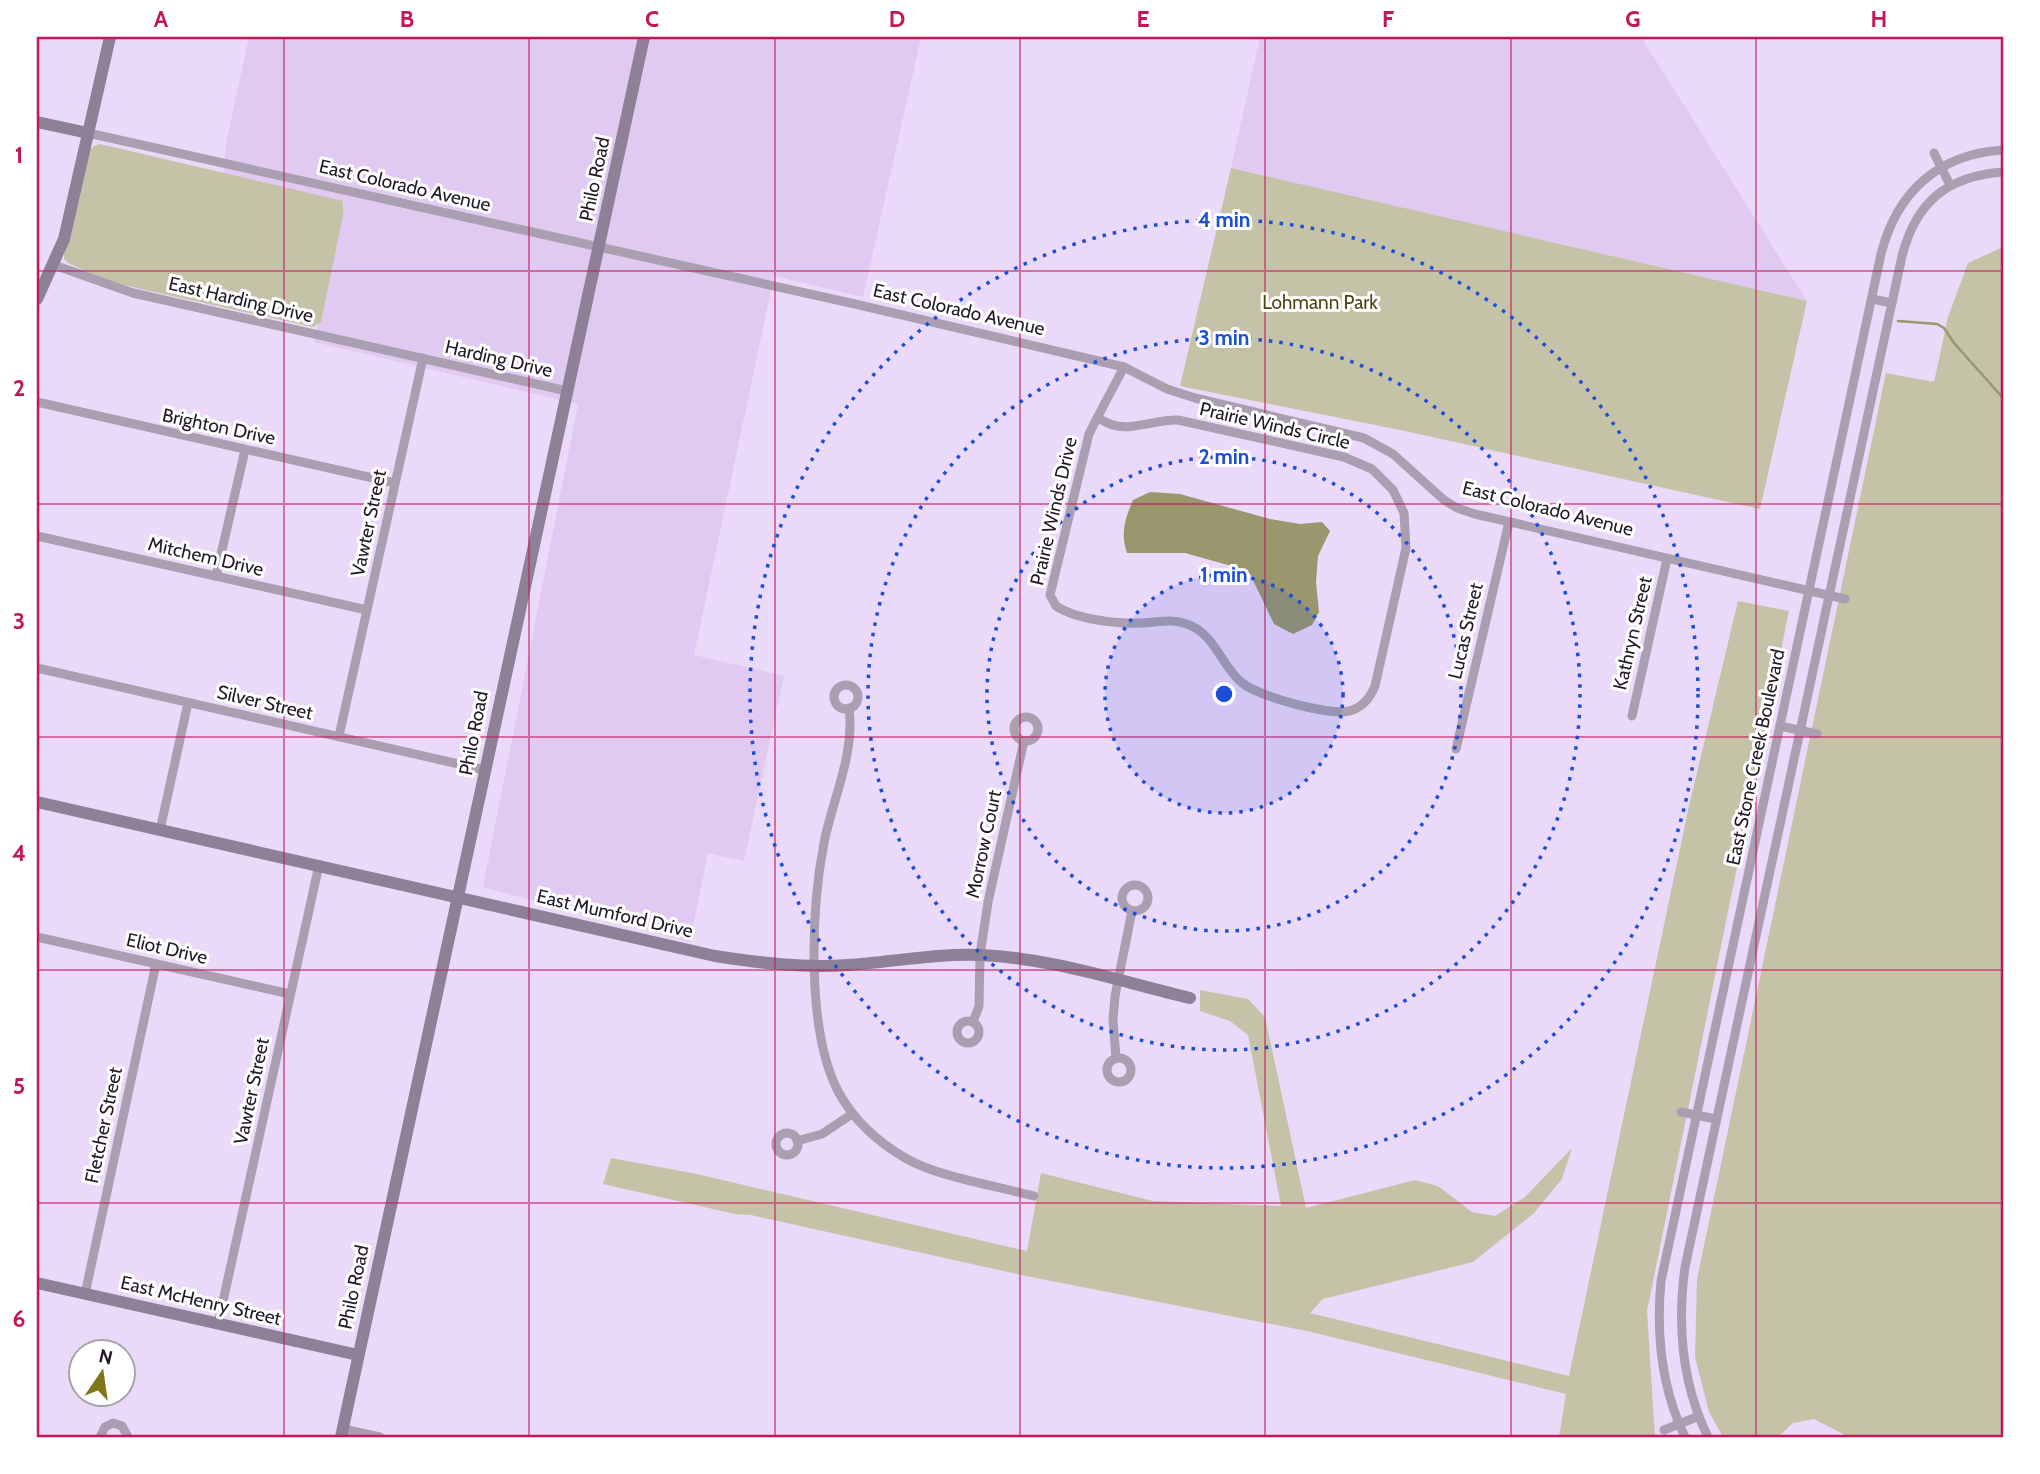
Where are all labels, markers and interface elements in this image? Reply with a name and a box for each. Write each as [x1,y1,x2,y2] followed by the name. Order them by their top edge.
[154,5,169,33] text: A
[400,5,414,33] text: B
[645,5,659,33] text: C
[889,5,905,33] text: D
[1136,5,1150,33] text: E
[1382,5,1394,33] text: F
[1625,5,1641,33] text: G
[1871,5,1887,33] text: H
[574,135,615,223] street label: Philo Road
[15,141,23,169] text: 1
[317,155,493,216] street label: East Colorado Avenue
[1198,207,1250,232] text: 4 min
[166,272,316,327] street label: East Harding Drive
[871,279,1047,340] street label: East Colorado Avenue
[1262,291,1378,314] park label: Lohmann Park
[1199,325,1249,350] text: 3 min
[443,335,555,382] street label: Harding Drive
[13,374,25,402] text: 2
[1197,397,1353,454] street label: Prairie Winds Circle
[160,403,278,450] street label: Brighton Drive
[1025,434,1082,588] street label: Prairie Winds Drive
[1199,444,1249,469] text: 2 min
[346,467,391,579] street label: Vawter Street
[1460,476,1636,541] street label: East Colorado Avenue
[146,532,266,581] street label: Mitchem Drive
[1200,562,1248,587] text: 1 min
[1608,574,1657,692] street label: Kathryn Street
[1443,580,1488,681] street label: Lucas Street
[13,607,25,635] text: 3
[1721,647,1790,867] street label: East Stone Creek Boulevard
[215,680,315,725] street label: Silver Street
[1212,682,1236,706] centre of rings
[454,689,493,777] street label: Philo Road
[961,787,1006,900] street label: Morrow Court
[12,839,26,867] text: 4
[535,884,696,943] street label: East Mumford Drive
[124,928,210,969] street label: Eliot Drive
[229,1035,274,1147] street label: Vawter Street
[80,1064,127,1185] street label: Fletcher Street
[13,1072,25,1100] text: 5
[333,1243,374,1331] street label: Philo Road
[118,1271,284,1330] street label: East McHenry Street
[13,1305,25,1333] text: 6
[66,1338,136,1408] north arrow
[97,1344,115,1370] text: N

